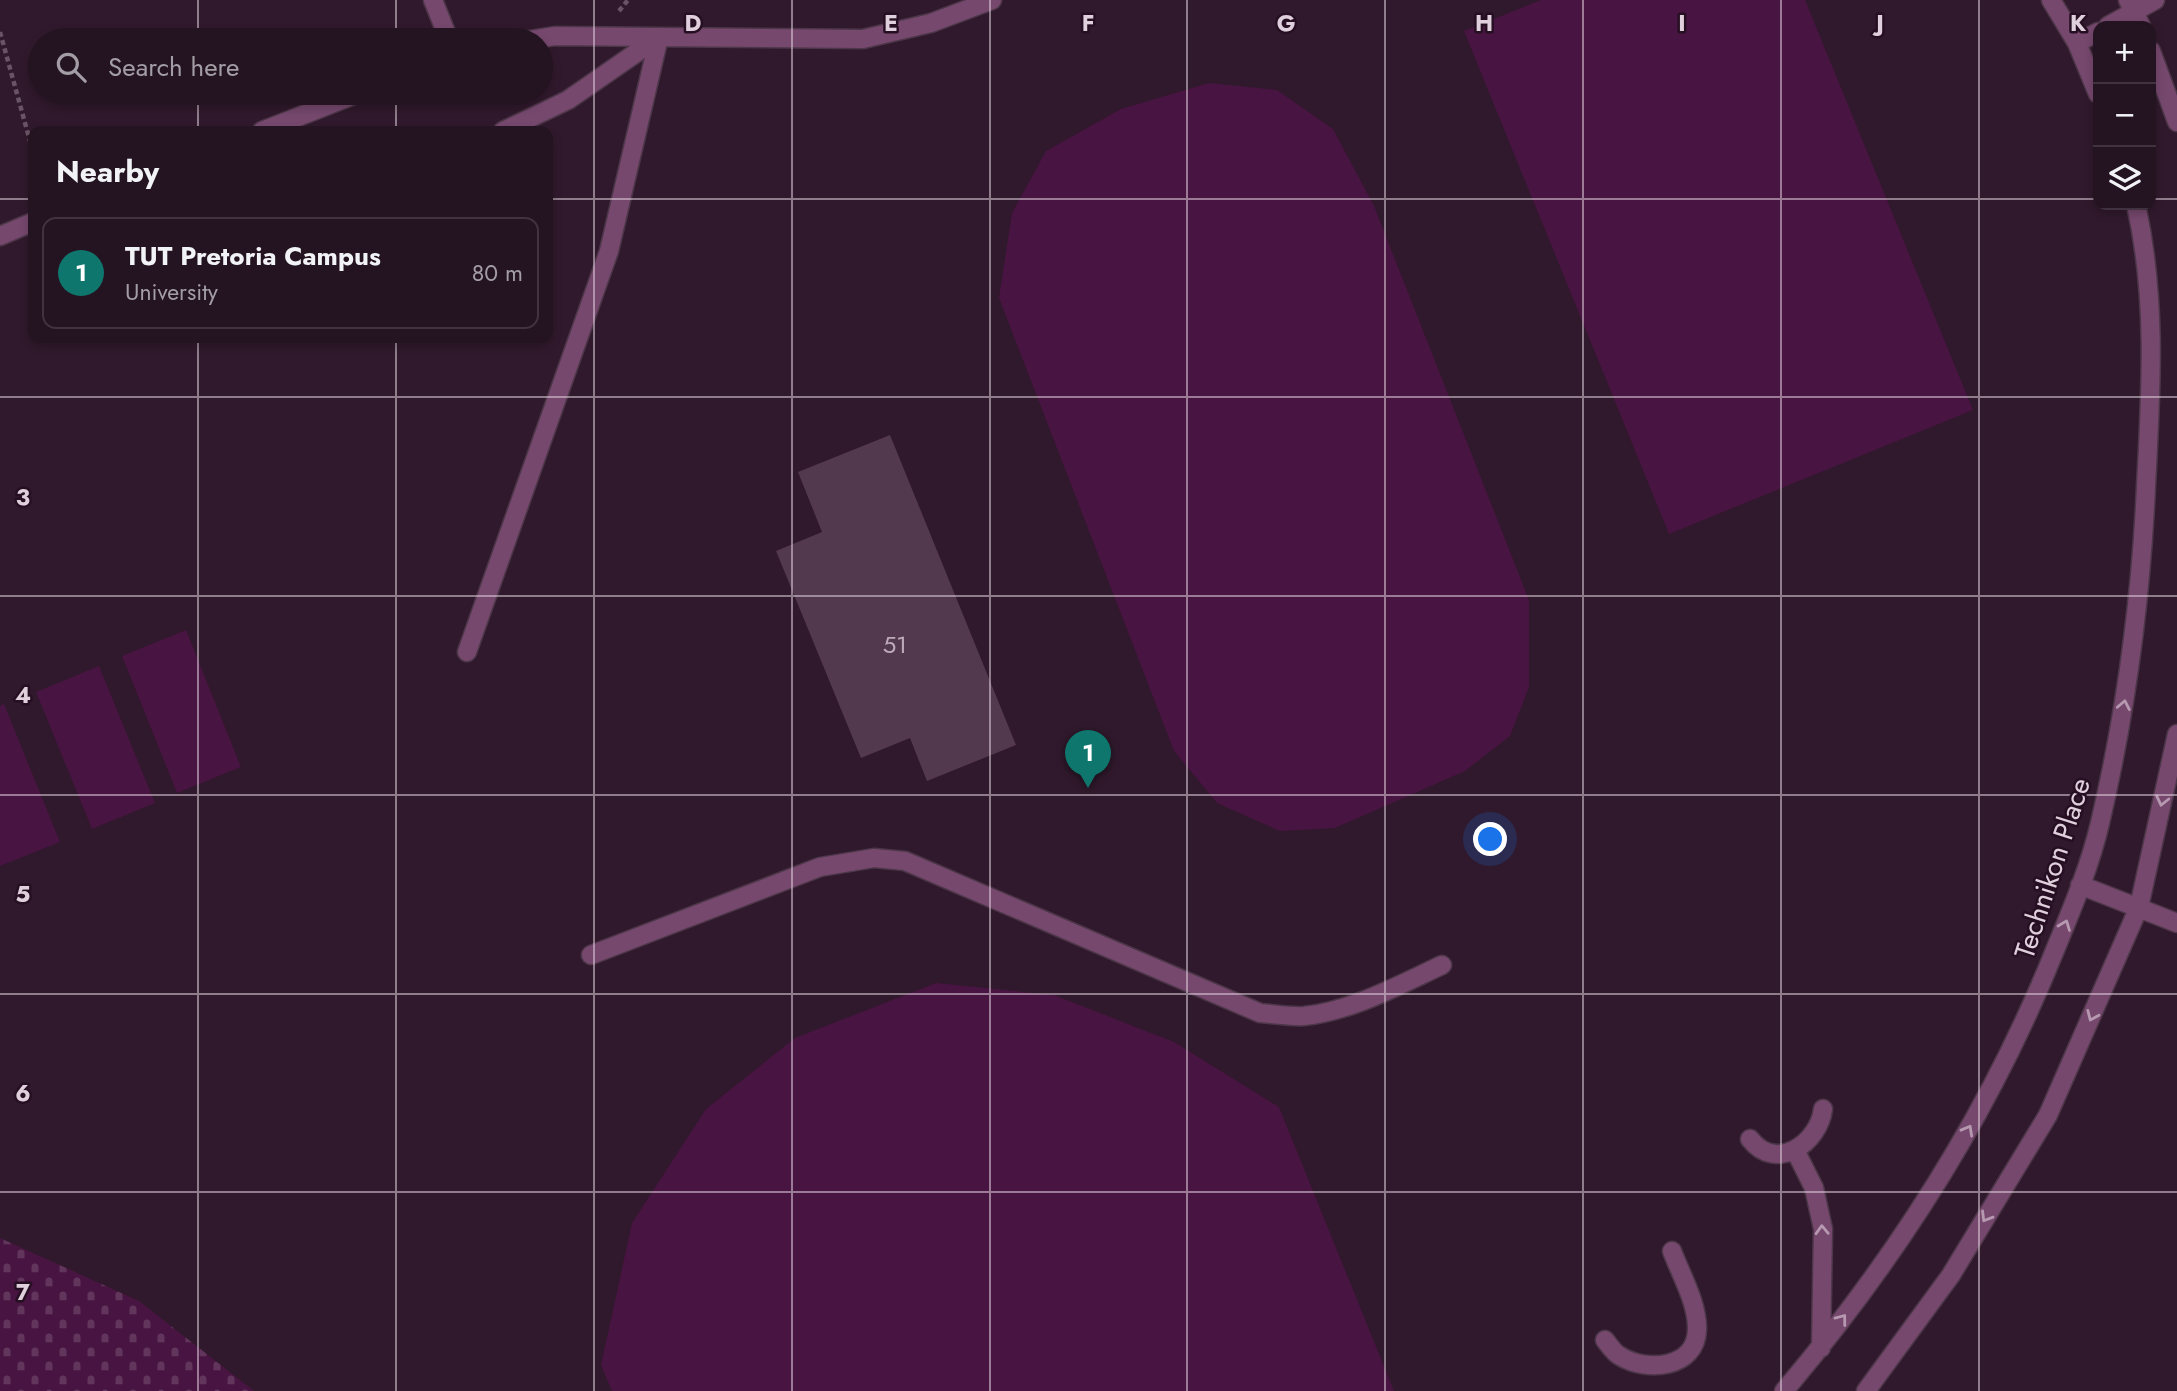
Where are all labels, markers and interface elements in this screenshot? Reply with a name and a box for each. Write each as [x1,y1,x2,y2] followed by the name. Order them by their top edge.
[685,6,702,40] text: D
[884,6,898,40] text: E
[1082,6,1094,40] text: F
[1277,6,1295,40] text: G
[1475,6,1493,40] text: H
[1678,6,1686,40] text: I
[1872,6,1884,40] text: J
[2070,6,2087,40] text: K
[2093,21,2156,210] map controls
[2093,21,2156,84] button: +
[28,28,553,105] search box
[52,48,90,86] icon: search
[108,48,240,86] text: Search here
[2093,84,2156,147] button: −
[2093,147,2156,210] button: layers
[56,150,159,193] text: Nearby
[125,237,381,275] text: TUT Pretoria Campus
[75,256,87,290] text: 1
[472,256,523,290] text: 80 m
[125,275,218,309] text: University
[16,480,30,514] text: 3
[883,627,907,662] house number: 51
[15,678,31,712] text: 4
[2115,699,2130,711] one-way arrow
[1065,730,1111,788] pin: 1
[2004,772,2101,964] street label: Technikon Place
[2156,795,2170,807] one-way arrow
[1473,822,1507,856] your location
[16,877,30,911] text: 5
[2057,919,2071,931] one-way arrow
[2086,1009,2100,1021] one-way arrow
[15,1076,31,1110] text: 6
[1960,1125,1973,1137] one-way arrow
[1982,1209,1995,1222] one-way arrow
[1815,1225,1830,1236] one-way arrow
[16,1275,30,1309] text: 7
[1834,1314,1846,1327] one-way arrow

